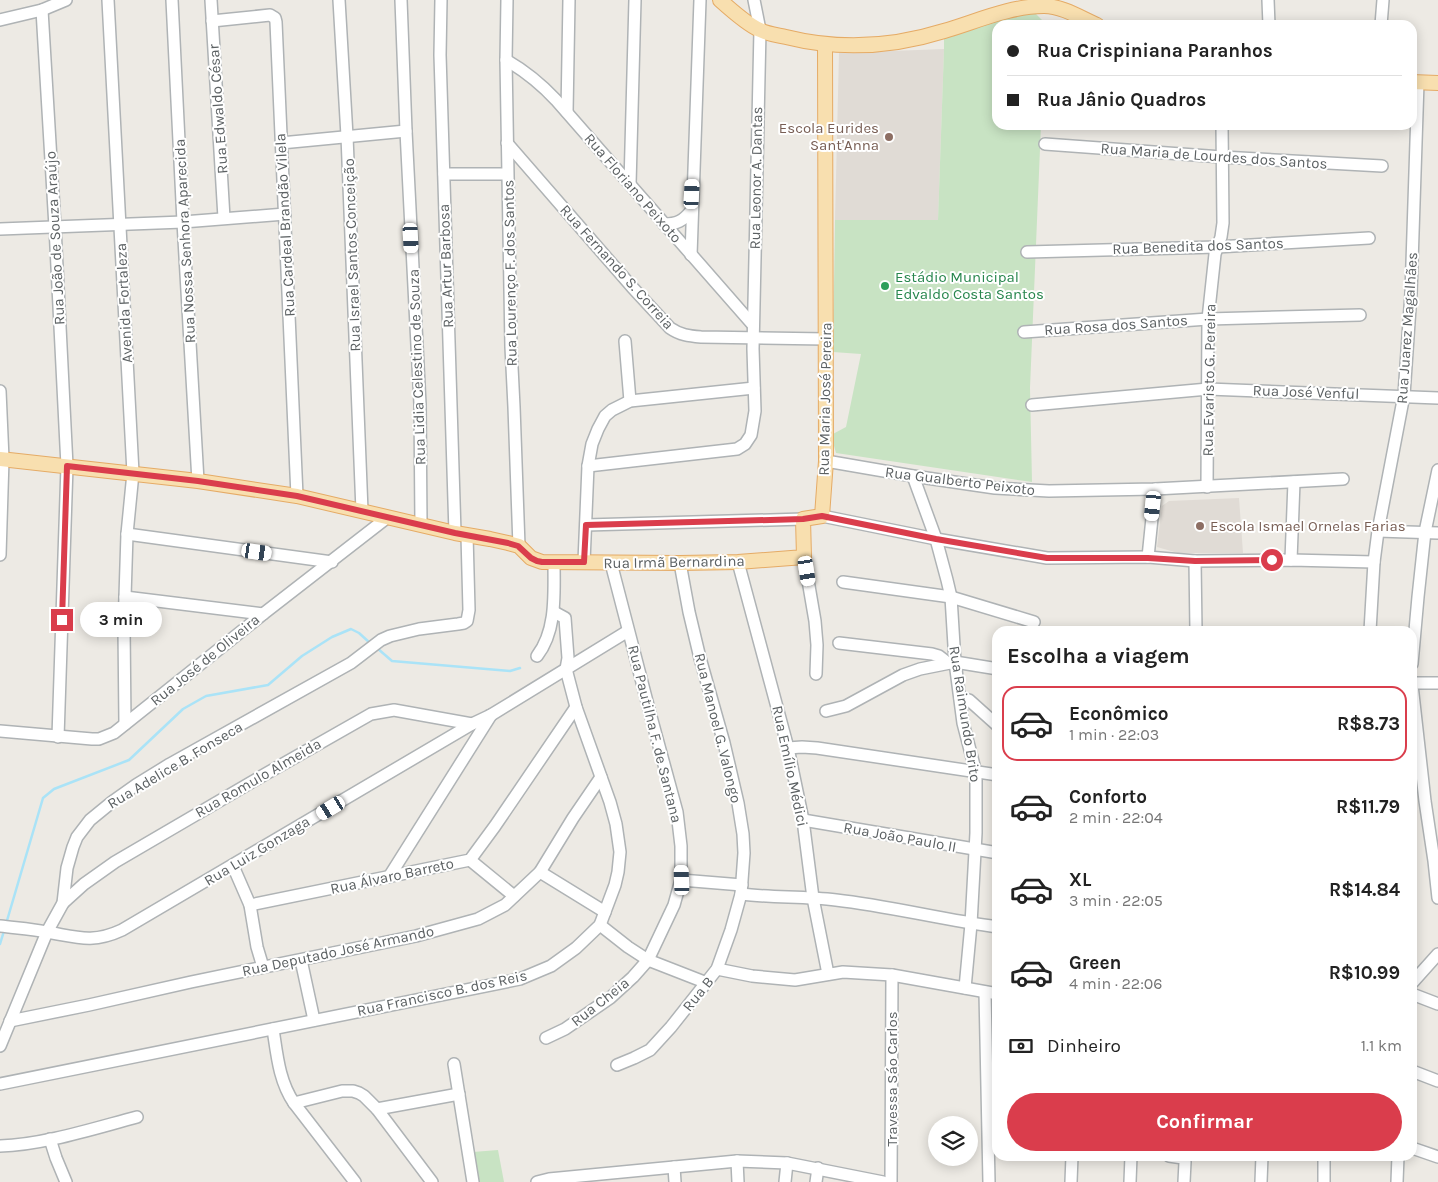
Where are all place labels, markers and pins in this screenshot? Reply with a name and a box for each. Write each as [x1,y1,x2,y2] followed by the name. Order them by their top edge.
[779,119,879,154] place label: Escola Eurides Sant'Anna
[883,131,895,143] marker: Escola Eurides Sant'Anna
[895,268,1044,303] place label: Estádio Municipal Edvaldo Costa Santos
[879,280,891,292] marker: Estádio Municipal Edvaldo Costa Santos
[1210,517,1406,535] place label: Escola Ismael Ornelas Farias
[1194,520,1206,532] marker: Escola Ismael Ornelas Farias

